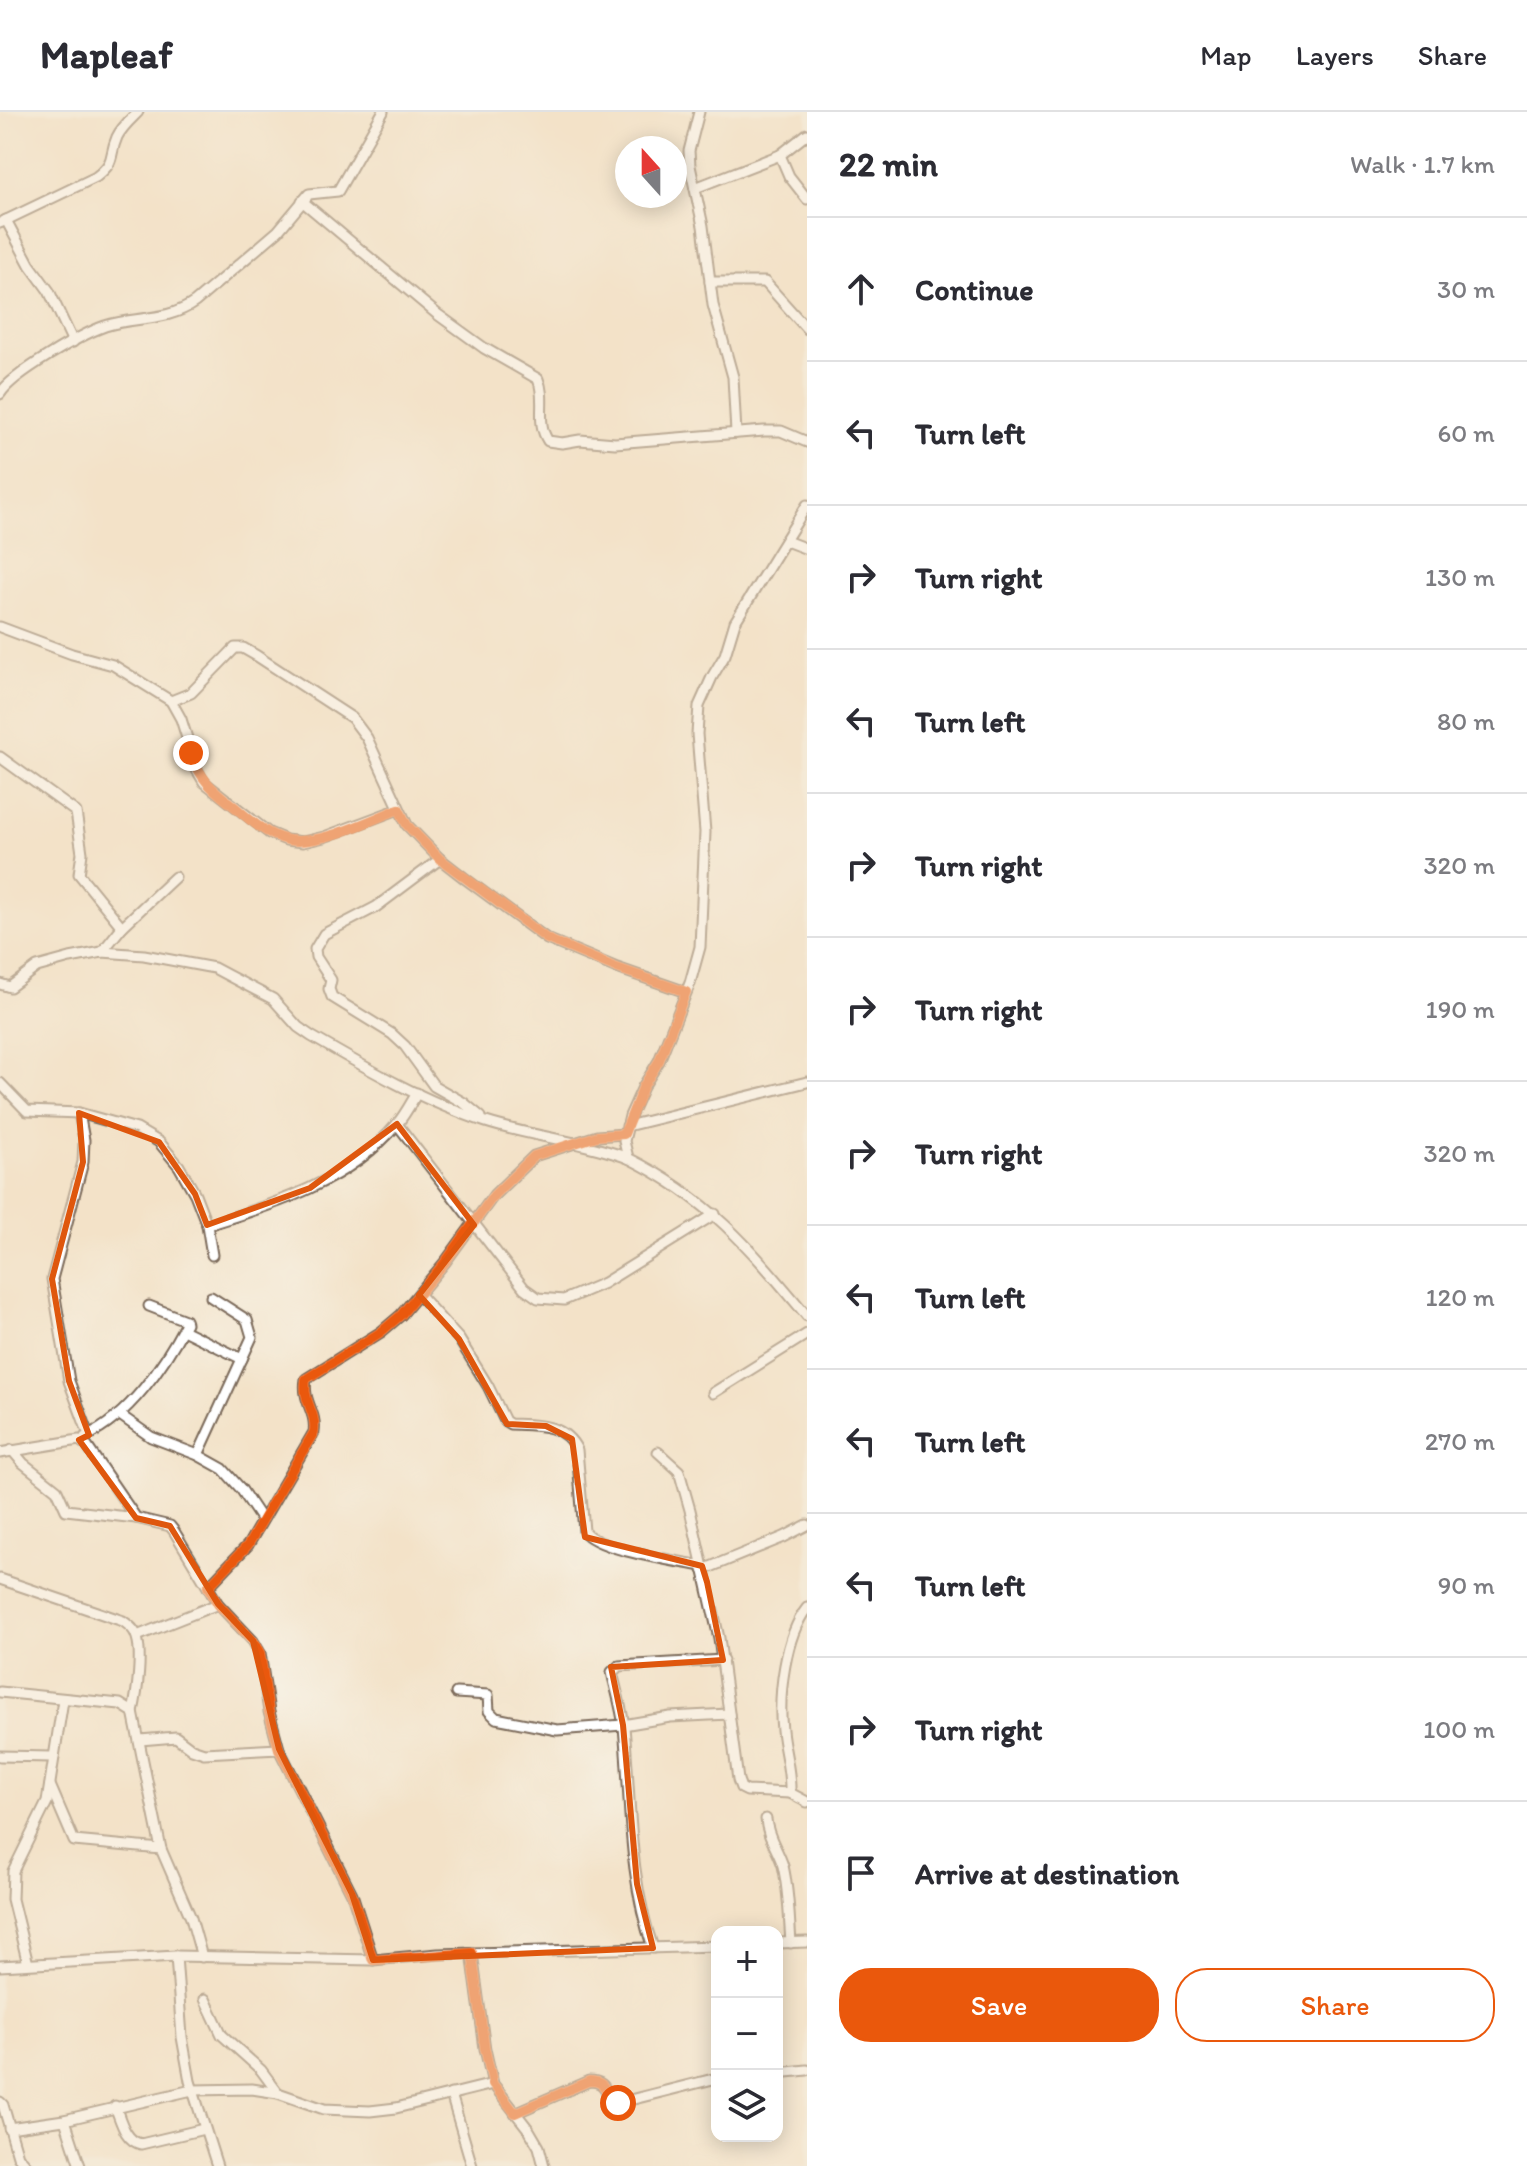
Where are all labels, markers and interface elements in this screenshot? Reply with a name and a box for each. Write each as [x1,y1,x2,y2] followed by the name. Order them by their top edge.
[40,32,173,78] text: Mapleaf
[1200,38,1252,72] text: Map
[1296,38,1374,72] text: Layers
[1418,38,1487,72] text: Share
[615,136,687,208] north arrow
[839,144,938,185] text: 22 min
[1350,148,1495,180] text: Walk · 1.7 km
[839,267,883,311] icon: ahead
[915,271,1034,308] text: Continue
[1437,273,1495,305] text: 30 m
[839,411,883,455] icon: left
[915,415,1026,452] text: Turn left
[1438,417,1495,449] text: 60 m
[839,555,883,599] icon: right
[915,559,1043,596] text: Turn right
[1425,561,1495,593] text: 130 m
[839,699,883,743] icon: left
[915,703,1026,740] text: Turn left
[1437,705,1495,737] text: 80 m
[173,735,209,771] route end
[839,843,883,887] icon: right
[915,847,1043,884] text: Turn right
[1423,849,1495,881] text: 320 m
[839,987,883,1031] icon: right
[915,991,1043,1028] text: Turn right
[1426,993,1495,1025] text: 190 m
[839,1131,883,1175] icon: right
[915,1135,1043,1172] text: Turn right
[1423,1137,1495,1169] text: 320 m
[839,1275,883,1319] icon: left
[915,1279,1026,1316] text: Turn left
[1426,1281,1495,1313] text: 120 m
[839,1419,883,1463] icon: left
[915,1423,1026,1460] text: Turn left
[1425,1425,1495,1457] text: 270 m
[839,1563,883,1607] icon: left
[915,1567,1026,1604] text: Turn left
[1438,1569,1495,1601] text: 90 m
[839,1707,883,1751] icon: right
[915,1711,1043,1748] text: Turn right
[1423,1713,1495,1745] text: 100 m
[839,1851,883,1895] icon: arrive
[915,1855,1179,1892] text: Arrive at destination
[711,1926,783,2142] map controls
[711,1926,783,1998] button: +
[839,1968,1159,2042] button: Save
[1175,1968,1495,2042] button: Share
[711,1998,783,2070] button: −
[711,2070,783,2142] button: layers
[600,2085,636,2121] route start

